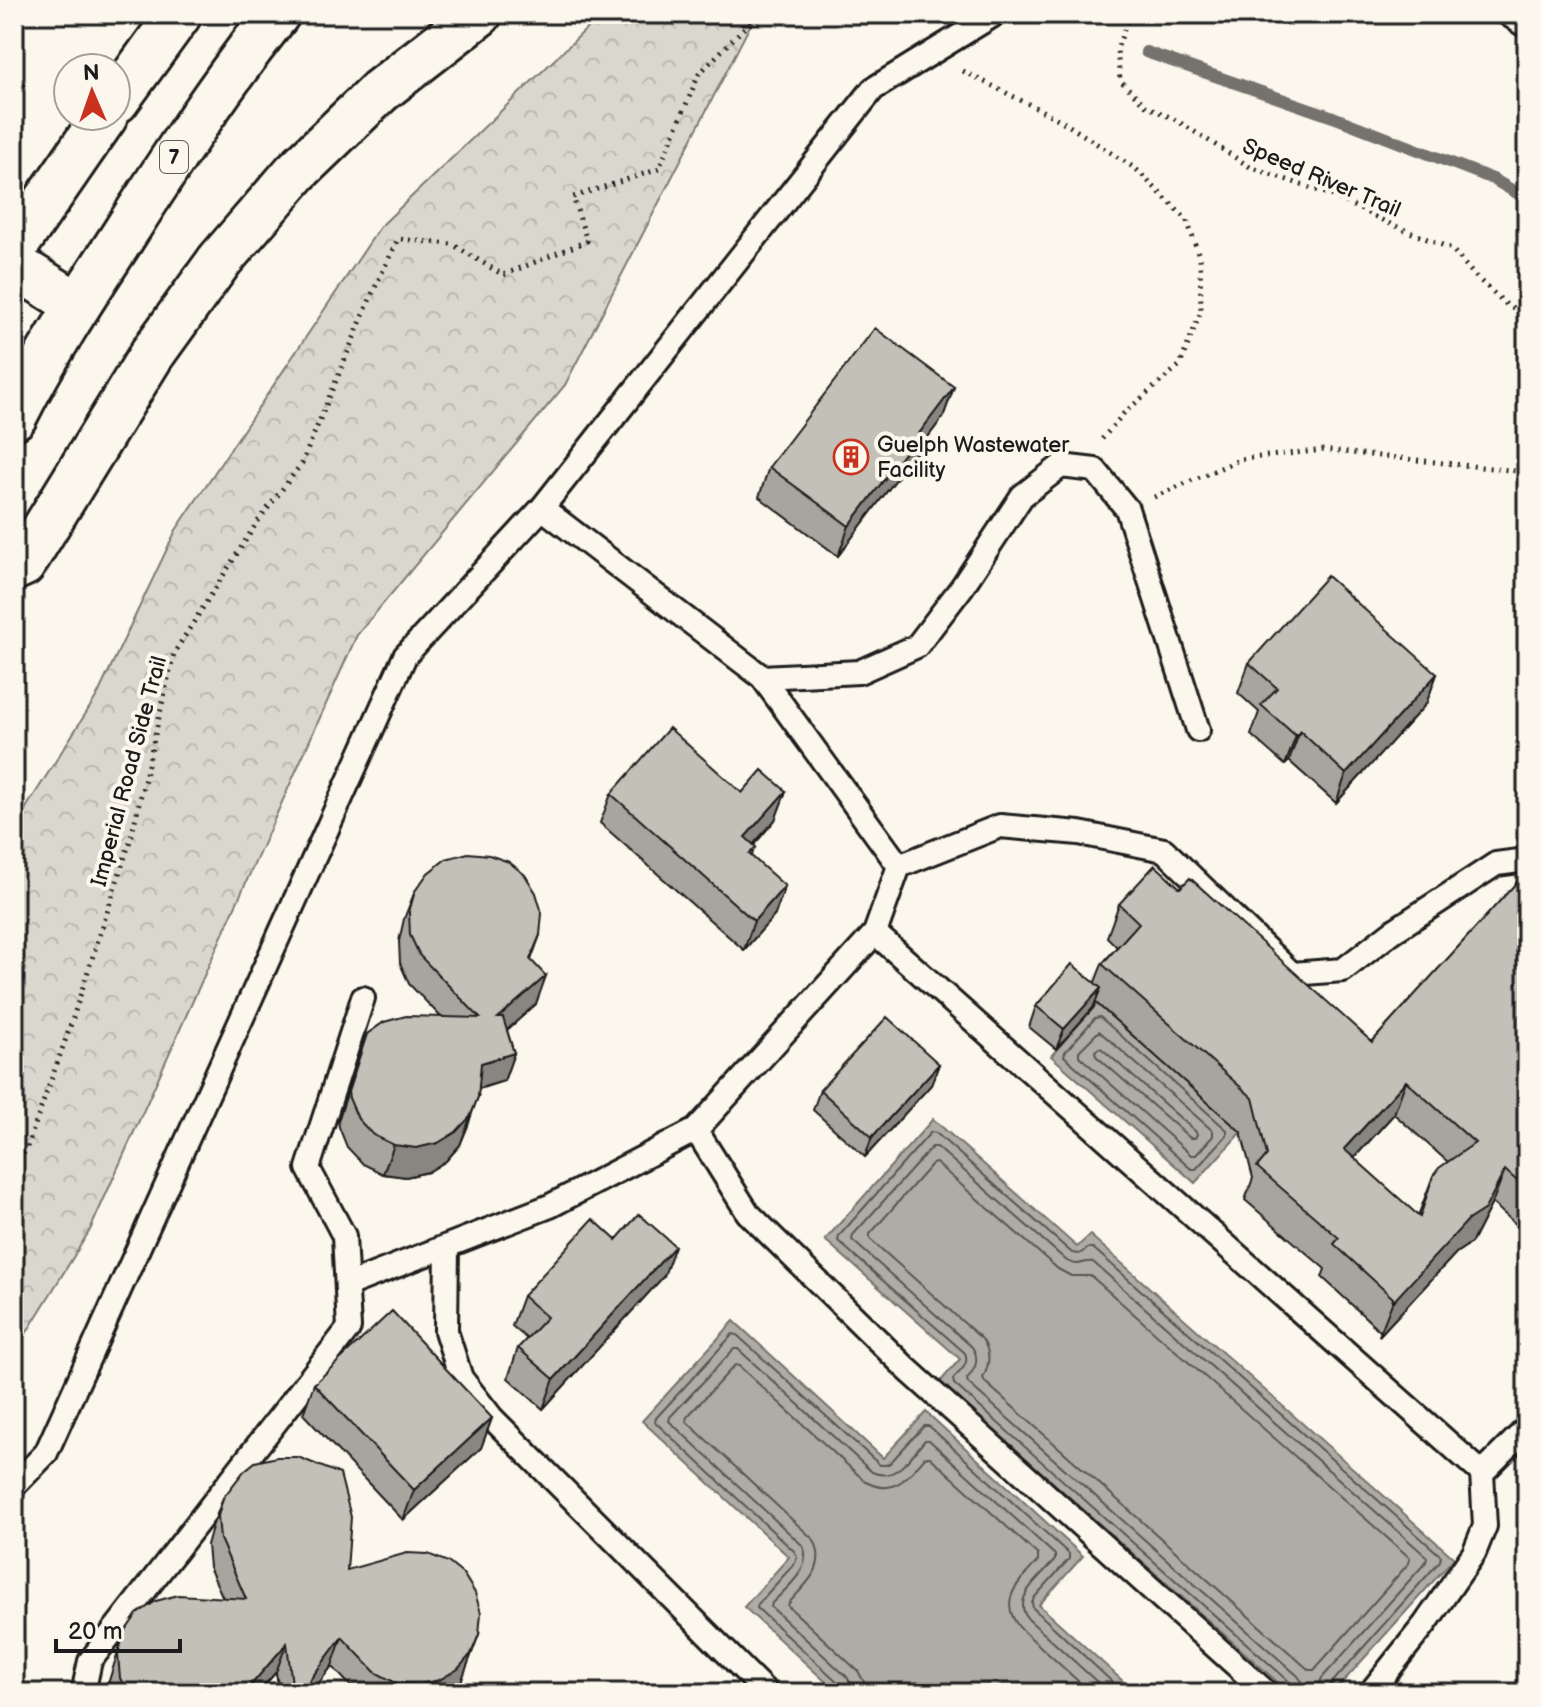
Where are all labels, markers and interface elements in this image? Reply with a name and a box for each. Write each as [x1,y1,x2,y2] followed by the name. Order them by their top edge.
[52,52,132,132] north arrow
[83,60,100,87] text: N
[1238,133,1405,224] street label: Speed River Trail
[160,141,188,173] road number: 7
[877,432,1070,484] place label: Guelph Wastewater Facility
[832,438,870,476] building icon: Guelph Wastewater Facility
[86,653,173,890] street label: Imperial Road Side Trail
[56,1603,180,1653] scale bar
[68,1617,123,1646] text: 20 m

